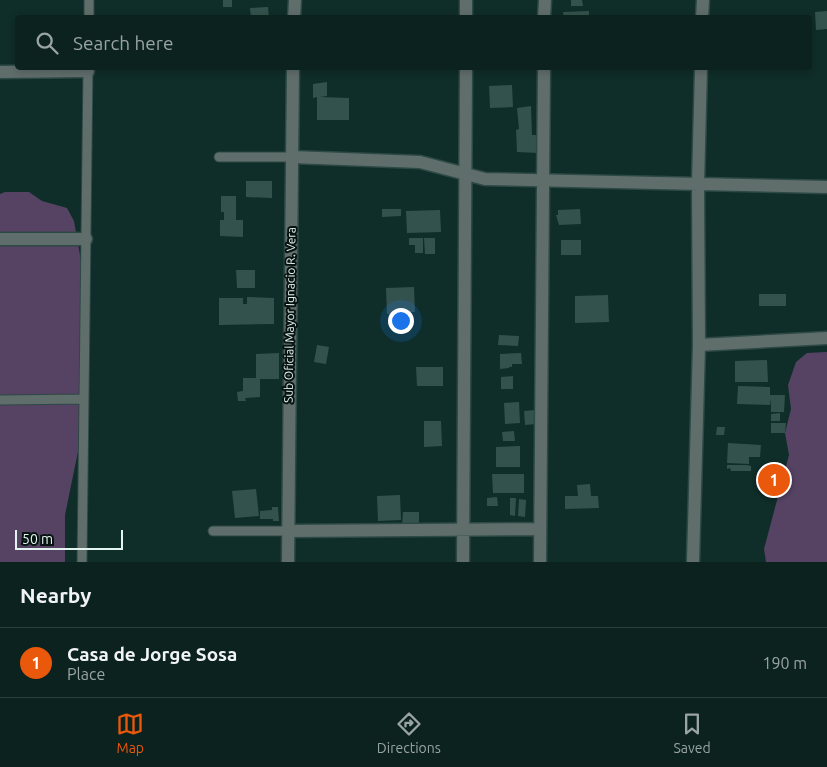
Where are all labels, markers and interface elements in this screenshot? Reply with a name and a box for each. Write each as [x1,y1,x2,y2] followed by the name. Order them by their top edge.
[15,15,812,70] search box
[33,29,61,57] icon: search
[73,32,173,54] text: Search here
[281,227,298,403] street label: Sub Oficial Mayor Ignacio R. Vera
[388,308,414,334] your location
[758,461,790,499] pin: 1
[15,527,122,550] scale bar
[22,531,53,547] text: 50 m
[20,583,91,607] text: Nearby
[67,643,237,665] text: Casa de Jorge Sosa
[31,654,41,672] text: 1
[762,654,807,672] text: 190 m
[67,665,105,683] text: Place
[116,710,144,756] tab: Map
[377,710,441,756] tab: Directions
[673,710,711,756] tab: Saved

